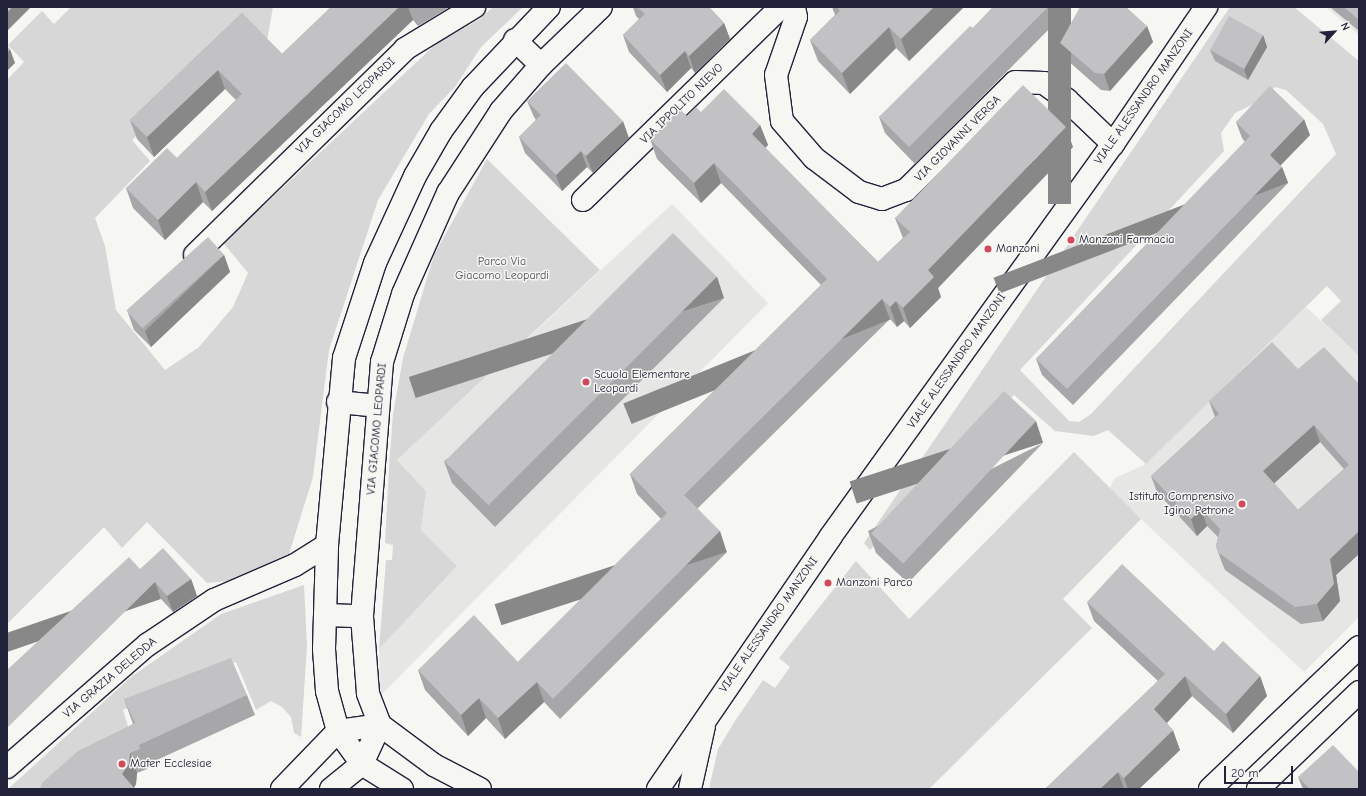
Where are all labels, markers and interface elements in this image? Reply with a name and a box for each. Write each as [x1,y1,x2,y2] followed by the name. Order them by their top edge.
[1314,12,1354,52] north arrow
[1338,20,1353,33] text: N
[1092,27,1196,167] street label: VIALE ALESSANDRO MANZONI
[293,55,399,157] street label: VIA GIACOMO LEOPARDI
[638,61,726,147] street label: VIA IPPOLITO NIEVO
[912,93,1004,185] street label: VIA GIOVANNI VERGA
[1079,233,1175,247] place label: Manzoni Farmacia
[1066,235,1076,245] marker: Manzoni Farmacia
[996,242,1040,256] place label: Manzoni
[983,244,993,254] marker: Manzoni
[455,255,549,283] park label: Parco Via Giacomo Leopardi
[905,291,1009,431] street label: VIALE ALESSANDRO MANZONI
[364,363,390,495] street label: VIA GIACOMO LEOPARDI
[594,368,690,396] place label: Scuola Elementare Leopardi
[581,377,591,387] marker: Scuola Elementare Leopardi
[1129,490,1234,518] place label: Istituto Comprensivo Igino Petrone
[1237,499,1247,509] marker: Istituto Comprensivo Igino Petrone
[717,555,821,695] street label: VIALE ALESSANDRO MANZONI
[836,576,912,590] place label: Manzoni Parco
[823,578,833,588] marker: Manzoni Parco
[60,635,160,721] street label: VIA GRAZIA DELEDDA
[130,757,211,771] place label: Mater Ecclesiae
[1226,758,1295,784] scale bar
[117,759,127,769] marker: Mater Ecclesiae
[1231,766,1259,780] text: 20 m

